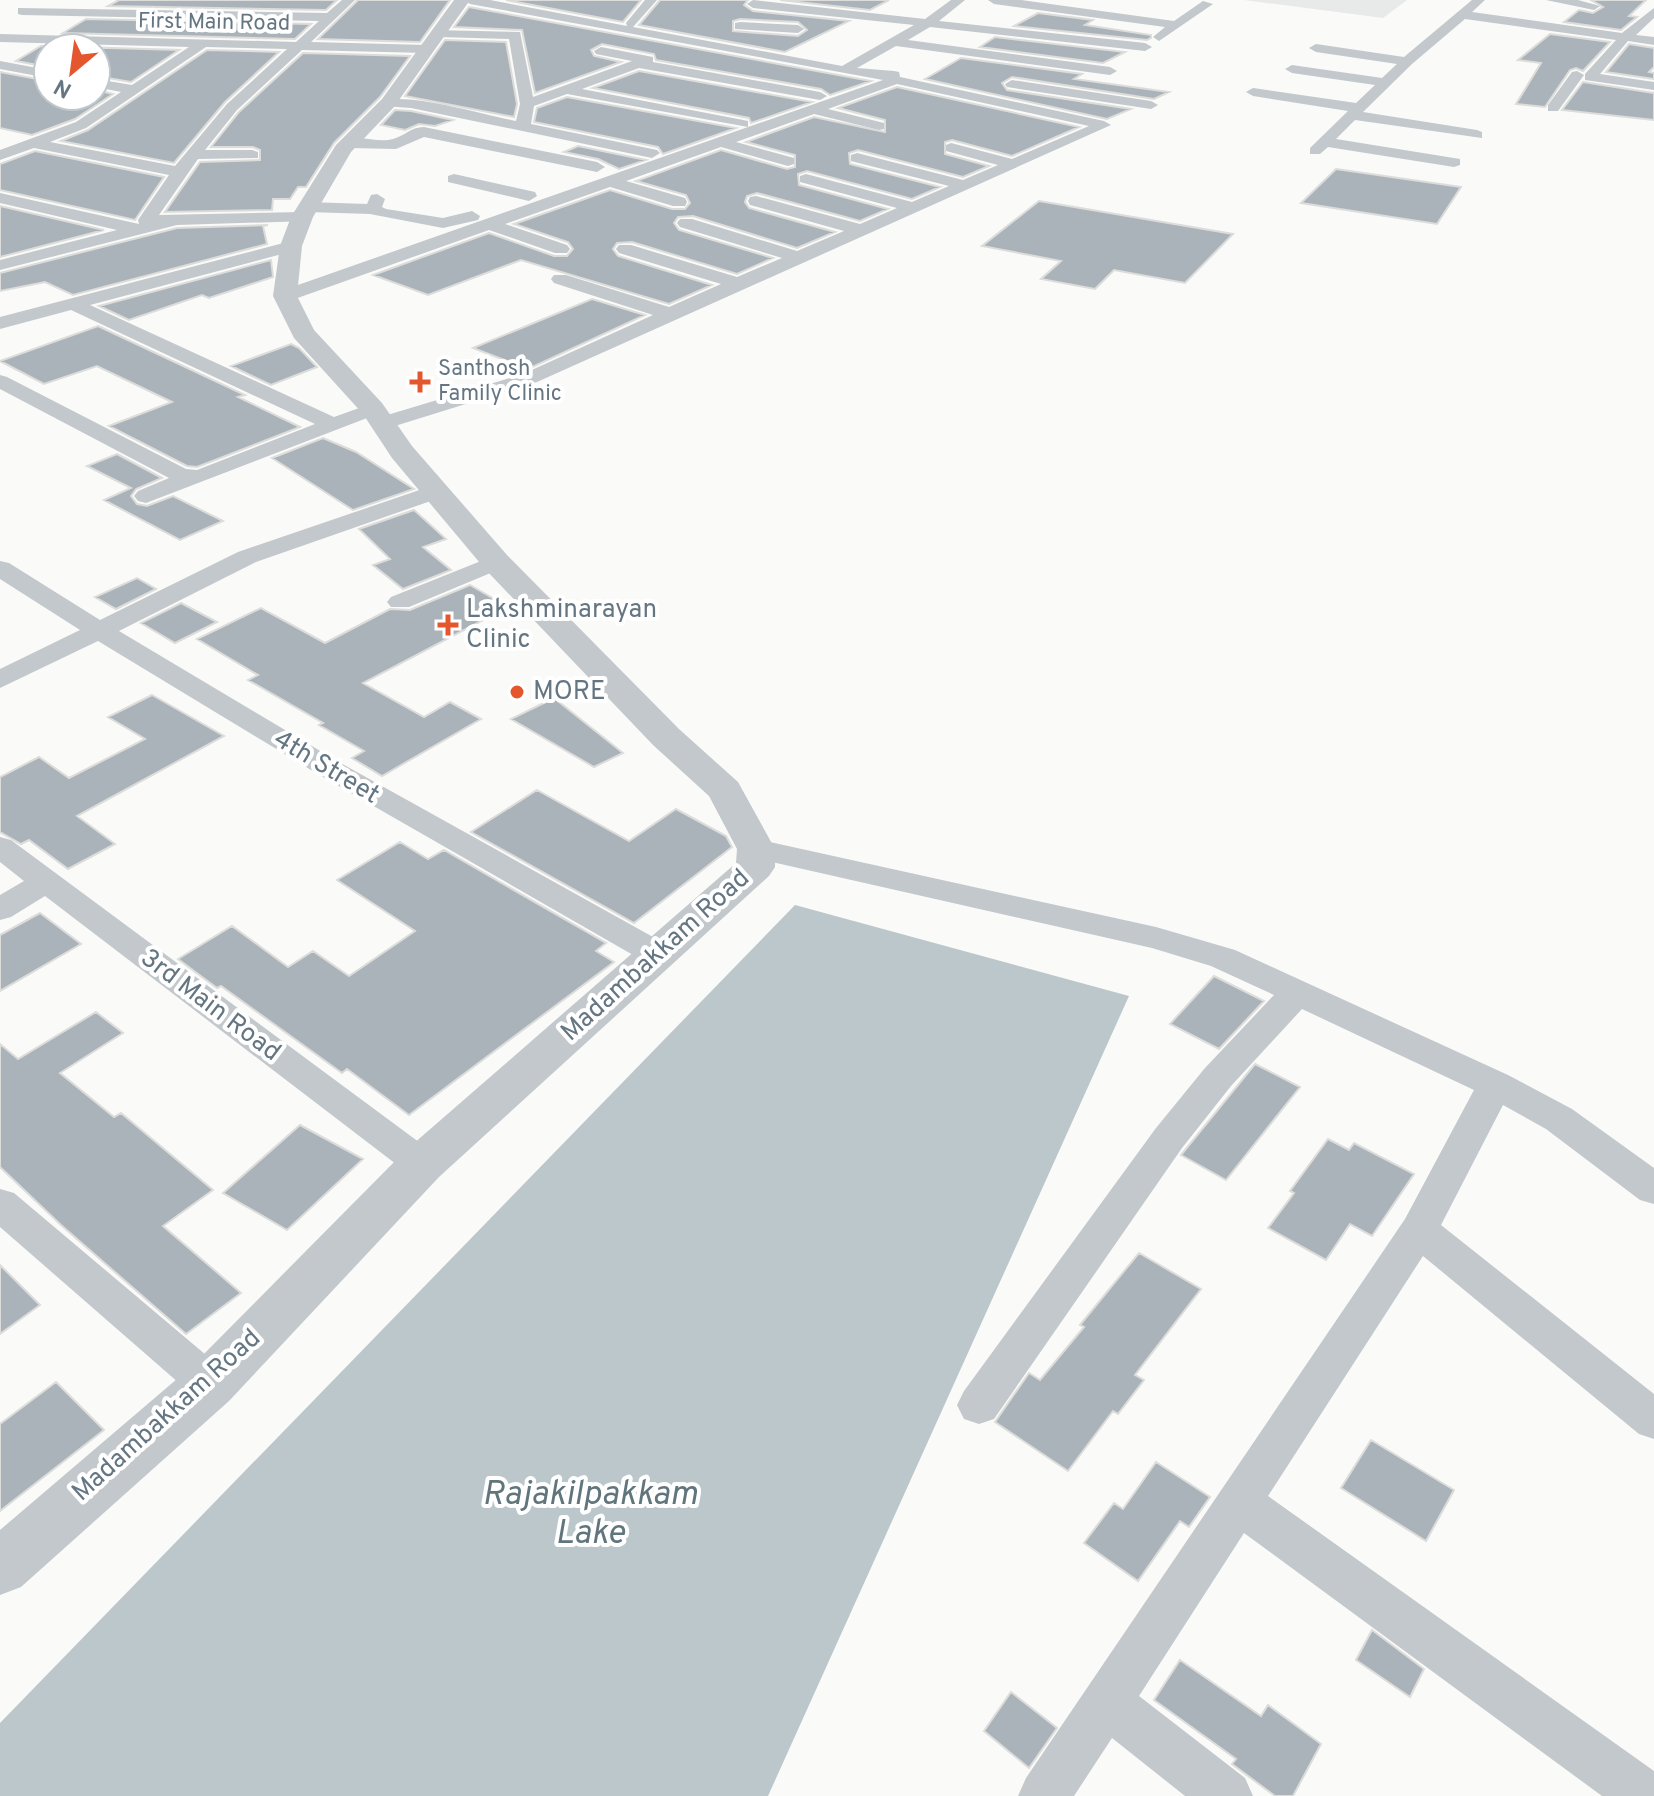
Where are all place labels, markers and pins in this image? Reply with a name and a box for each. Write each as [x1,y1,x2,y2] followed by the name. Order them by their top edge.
[438,356,562,408] place label: Santhosh Family Clinic
[409,371,431,393] marker: Santhosh Family Clinic
[466,594,657,657] place label: Lakshminarayan Clinic
[437,614,459,636] marker: Lakshminarayan Clinic
[533,676,606,709] place label: MORE
[508,683,526,701] marker: MORE

